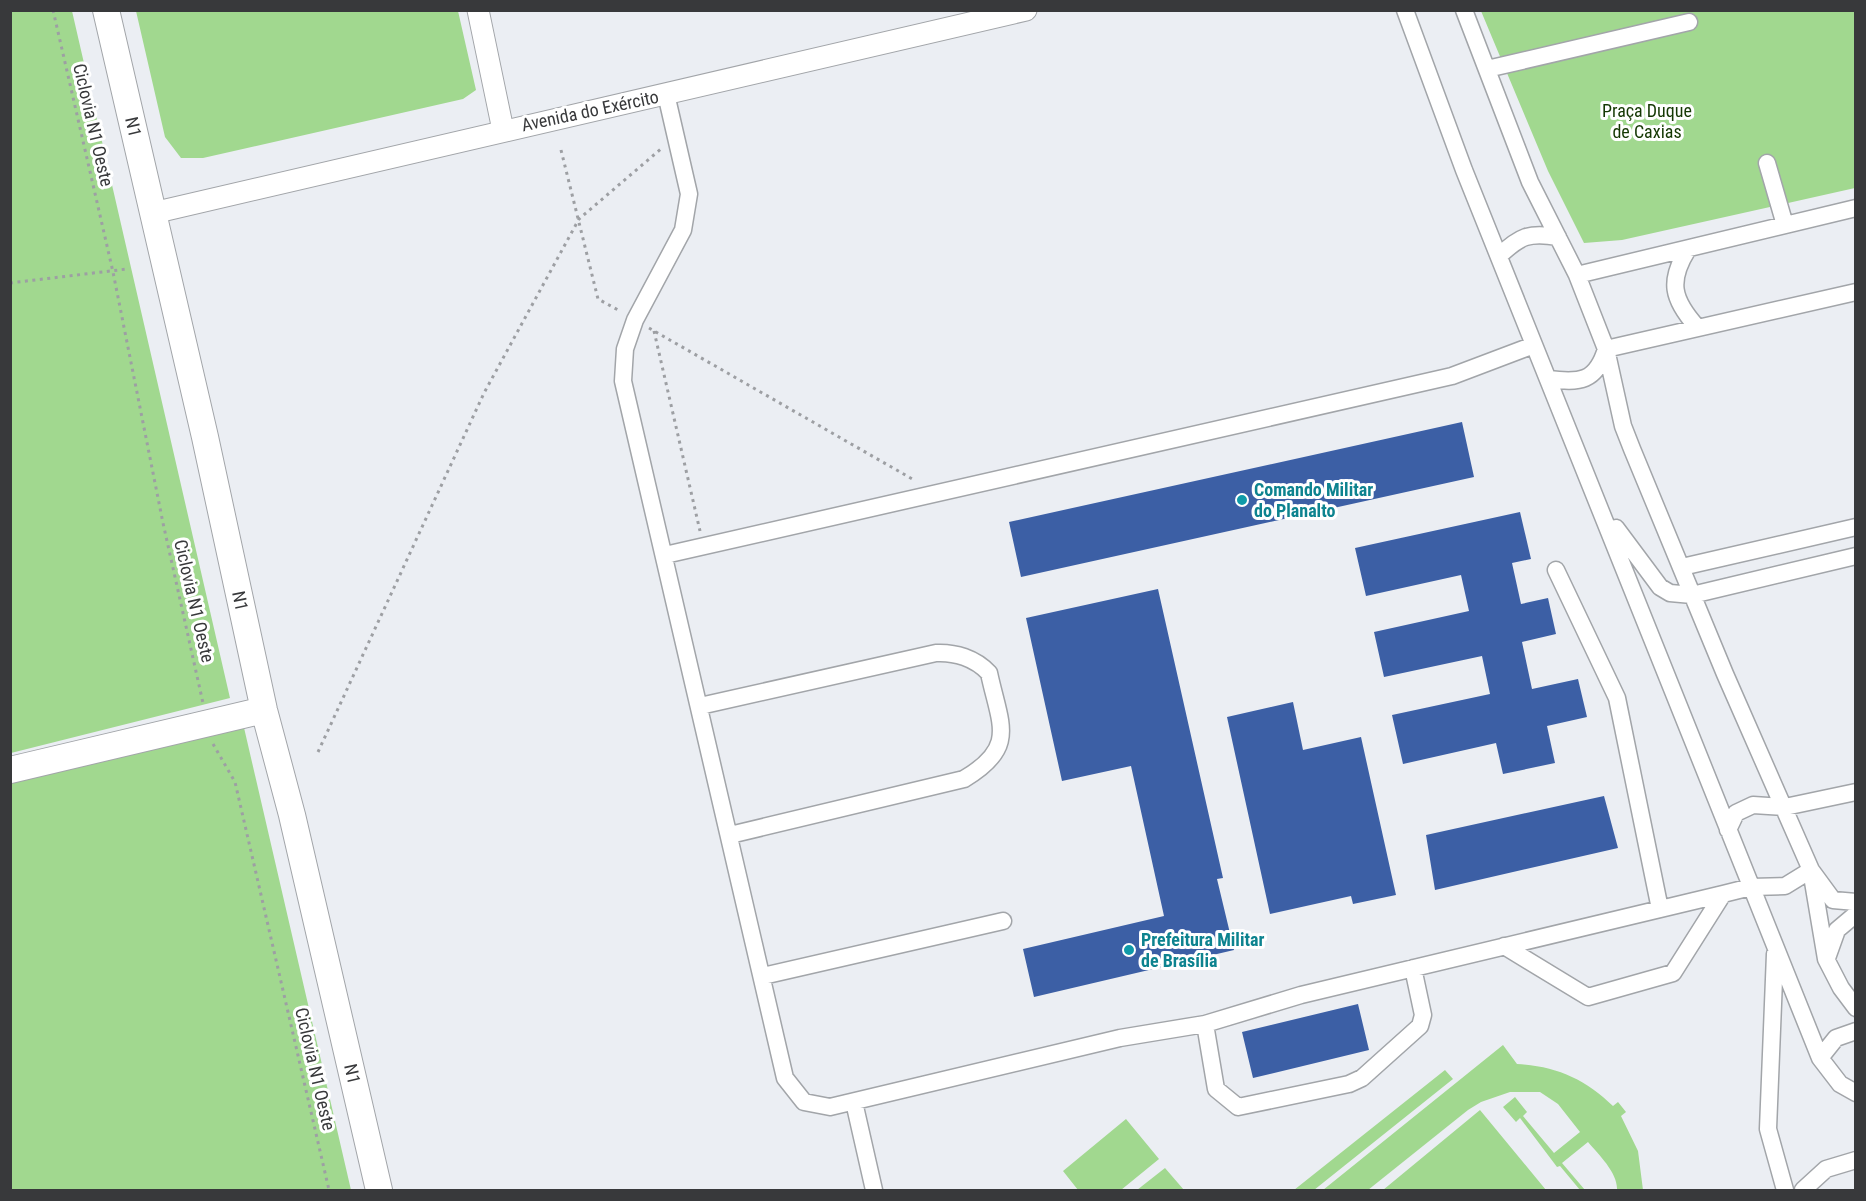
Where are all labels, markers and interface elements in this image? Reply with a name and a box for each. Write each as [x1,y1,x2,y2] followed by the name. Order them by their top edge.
[69,61,118,188] street label: Ciclovia N1 Oeste
[519,86,660,135] street label: Avenida do Exército
[1602,100,1692,142] park label: Praça Duque de Caxias
[121,115,146,139] street label: N1
[1254,479,1373,521] place label: Comando Militar do Planalto
[1235,493,1249,507] marker: Comando Militar do Planalto
[170,537,219,664] street label: Ciclovia N1 Oeste
[228,589,253,613] street label: N1
[1141,929,1264,971] place label: Prefeitura Militar de Brasília
[1122,943,1136,957] marker: Prefeitura Militar de Brasília
[291,1005,340,1132] street label: Ciclovia N1 Oeste
[340,1062,365,1086] street label: N1

